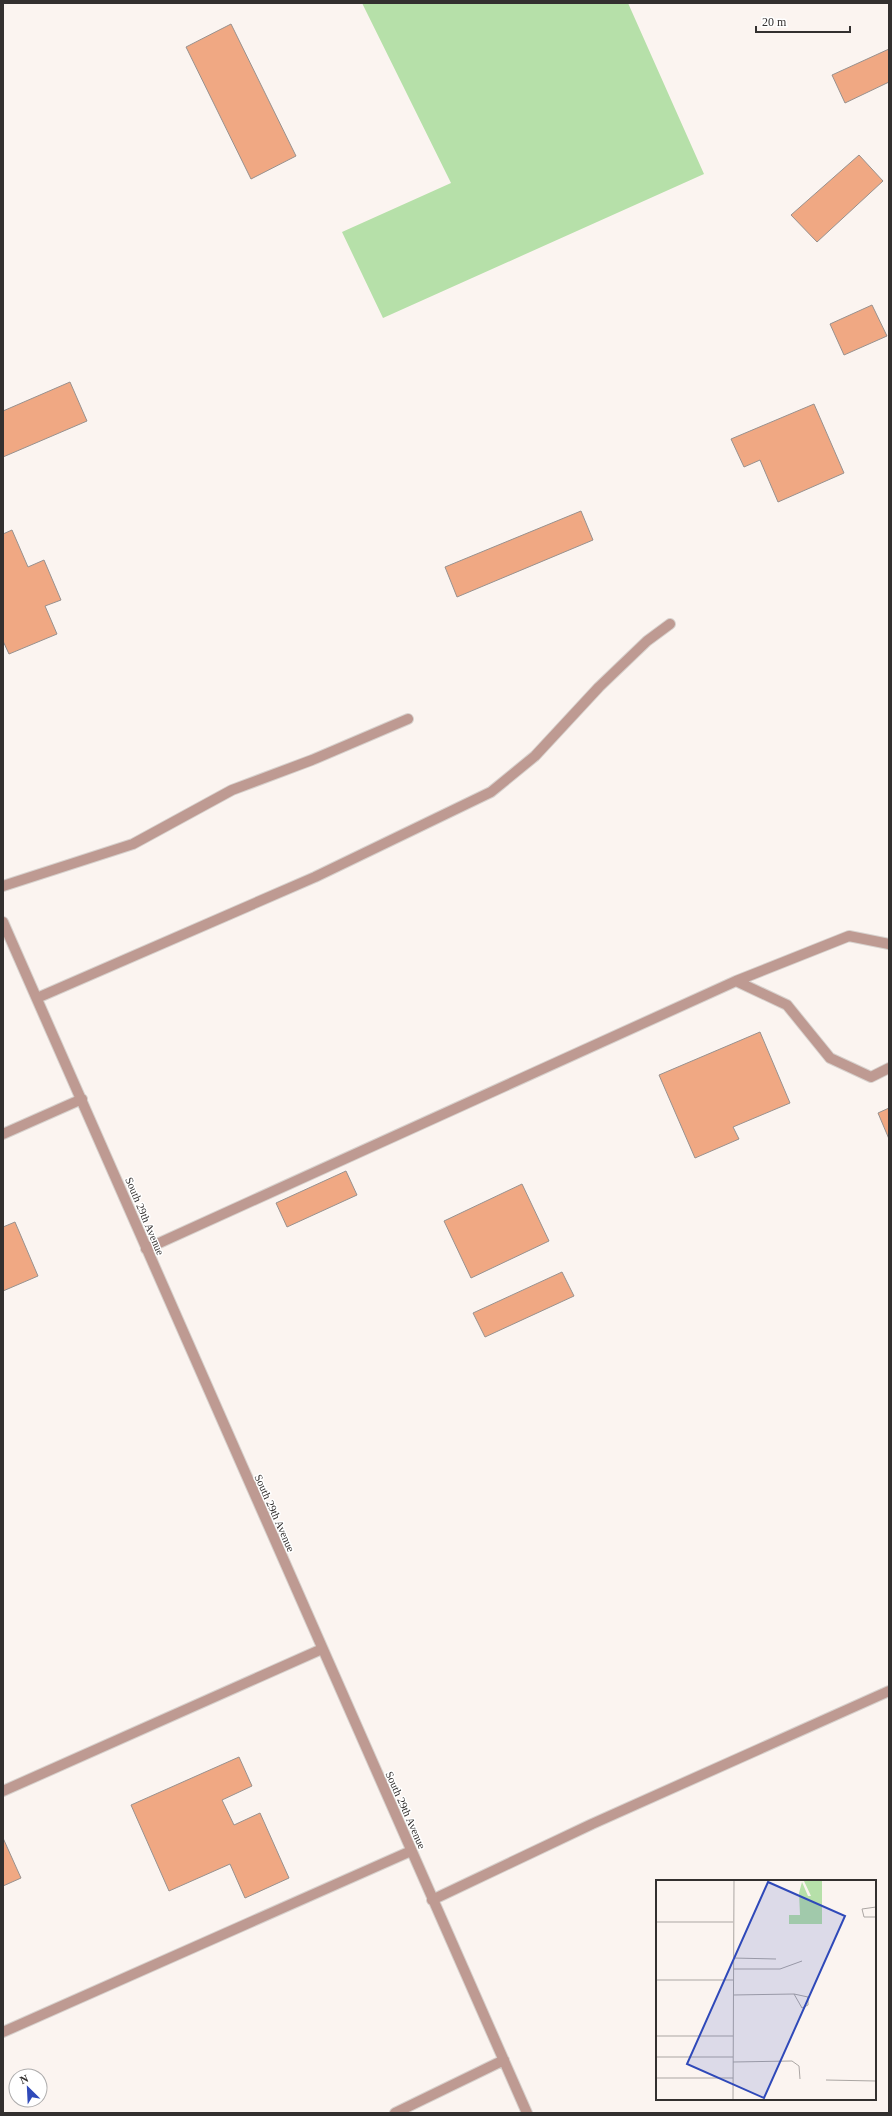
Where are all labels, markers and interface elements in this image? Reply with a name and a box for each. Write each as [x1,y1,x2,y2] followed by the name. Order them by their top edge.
[756,8,850,34] scale bar
[762,15,787,29] text: 20 m
[123,1175,167,1257] street label: South 29th Avenue
[253,1472,298,1554] street label: South 29th Avenue
[384,1769,429,1851] street label: South 29th Avenue
[656,1880,876,2100] inset map
[8,2068,48,2108] north arrow
[18,2072,30,2086] text: N

